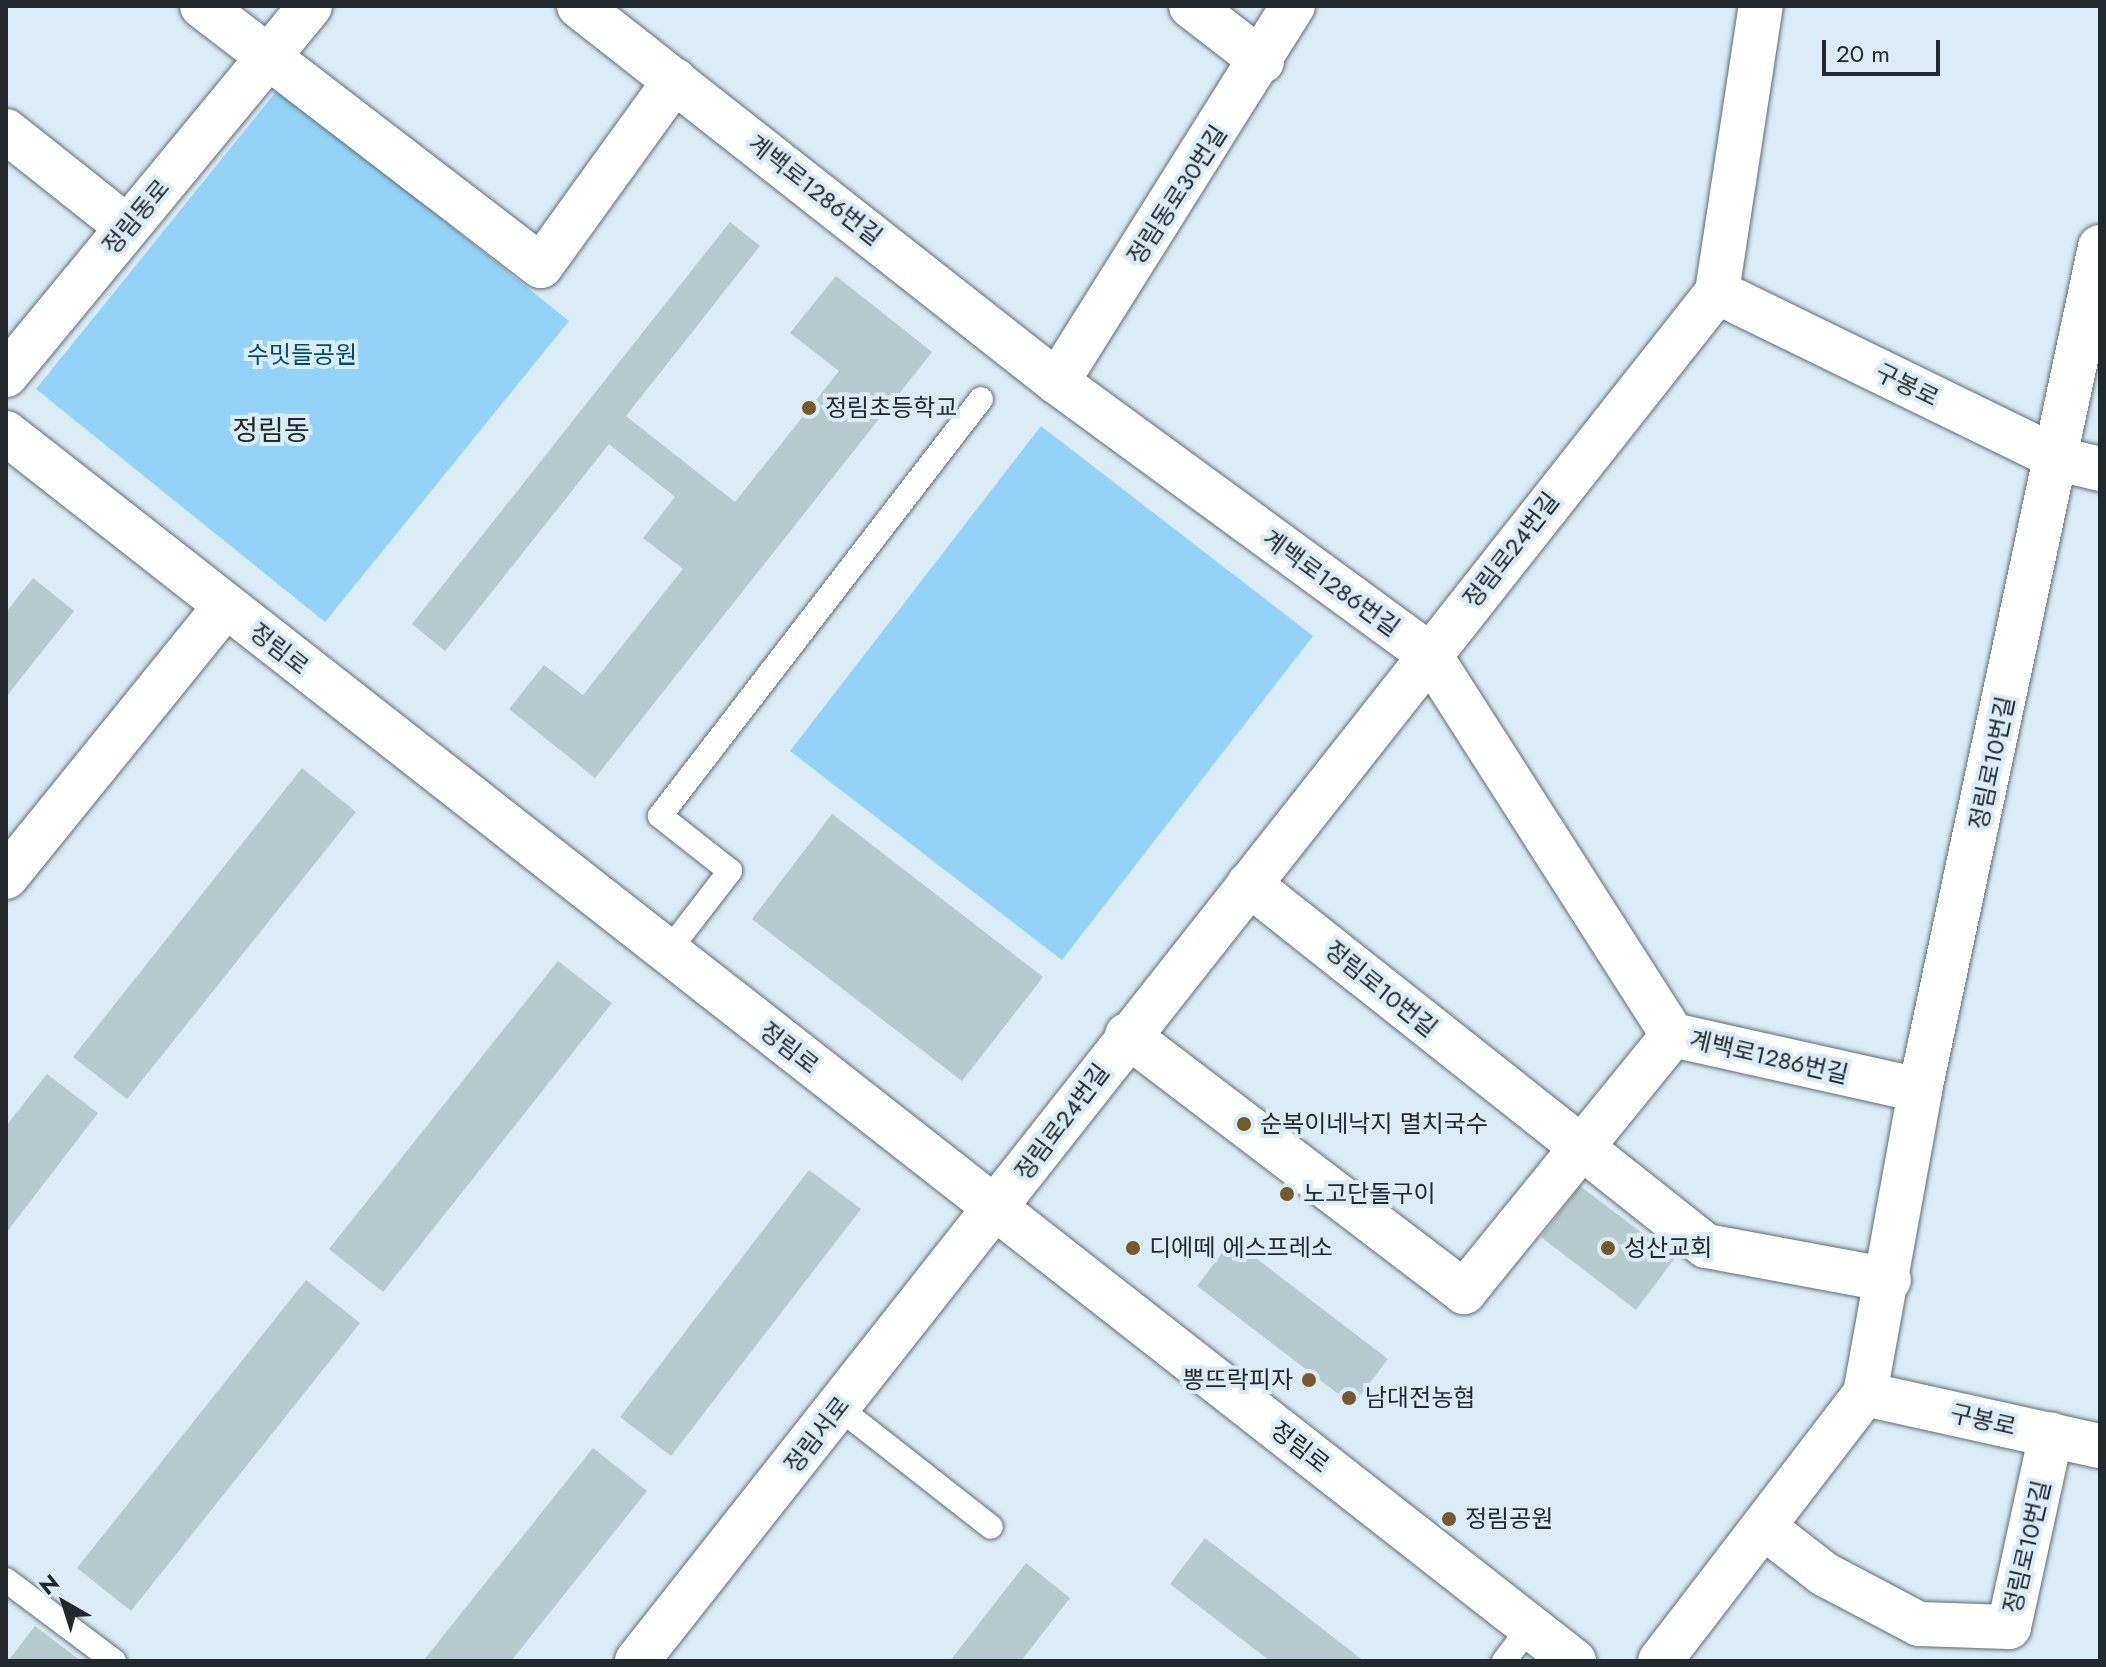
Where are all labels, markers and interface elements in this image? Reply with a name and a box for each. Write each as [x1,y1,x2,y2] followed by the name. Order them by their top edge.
[1826,24,1944,74] scale bar
[1836,36,1890,71] text: 20 m
[1121,120,1233,270] street label: 정림동로30번길
[742,129,888,251] street label: 계백로1286번길
[97,174,175,260] street label: 정림동로
[247,341,357,369] park label: 수밋들공원
[1871,358,1943,412] street label: 구봉로
[825,394,957,422] place label: 정림초등학교
[800,399,818,417] marker: 정림초등학교
[232,414,310,448] district label: 정림동
[1457,487,1565,613] street label: 정림로24번길
[1257,524,1405,642] street label: 계백로1286번길
[244,617,314,681] street label: 정림로
[1964,694,2020,832] street label: 정림로10번길
[1319,935,1443,1043] street label: 정림로10번길
[754,1016,824,1080] street label: 정림로
[1687,1025,1851,1089] street label: 계백로1286번길
[1009,1058,1115,1186] street label: 정림로24번길
[1260,1110,1488,1138] place label: 순복이네낙지 멸치국수
[1235,1115,1253,1133] marker: 순복이네낙지 멸치국수
[1303,1180,1435,1208] place label: 노고단돌구이
[1278,1185,1296,1203] marker: 노고단돌구이
[1149,1234,1333,1262] place label: 디에떼 에스프레소
[1624,1234,1712,1262] place label: 성산교회
[1124,1239,1142,1257] marker: 디에떼 에스프레소
[1599,1239,1617,1257] marker: 성산교회
[1183,1366,1293,1394] place label: 뽕뜨락피자
[1300,1371,1318,1389] marker: 뽕뜨락피자
[1365,1384,1475,1412] place label: 남대전농협
[1340,1389,1358,1407] marker: 남대전농협
[778,1391,856,1479] street label: 정림서로
[1947,1399,2019,1441] street label: 구봉로
[1265,1415,1335,1479] street label: 정림로
[1998,1478,2056,1616] street label: 정림로10번길
[1465,1505,1553,1533] place label: 정림공원
[1440,1510,1458,1528] marker: 정림공원
[24,1563,104,1643] north arrow
[32,1566,66,1602] text: N

